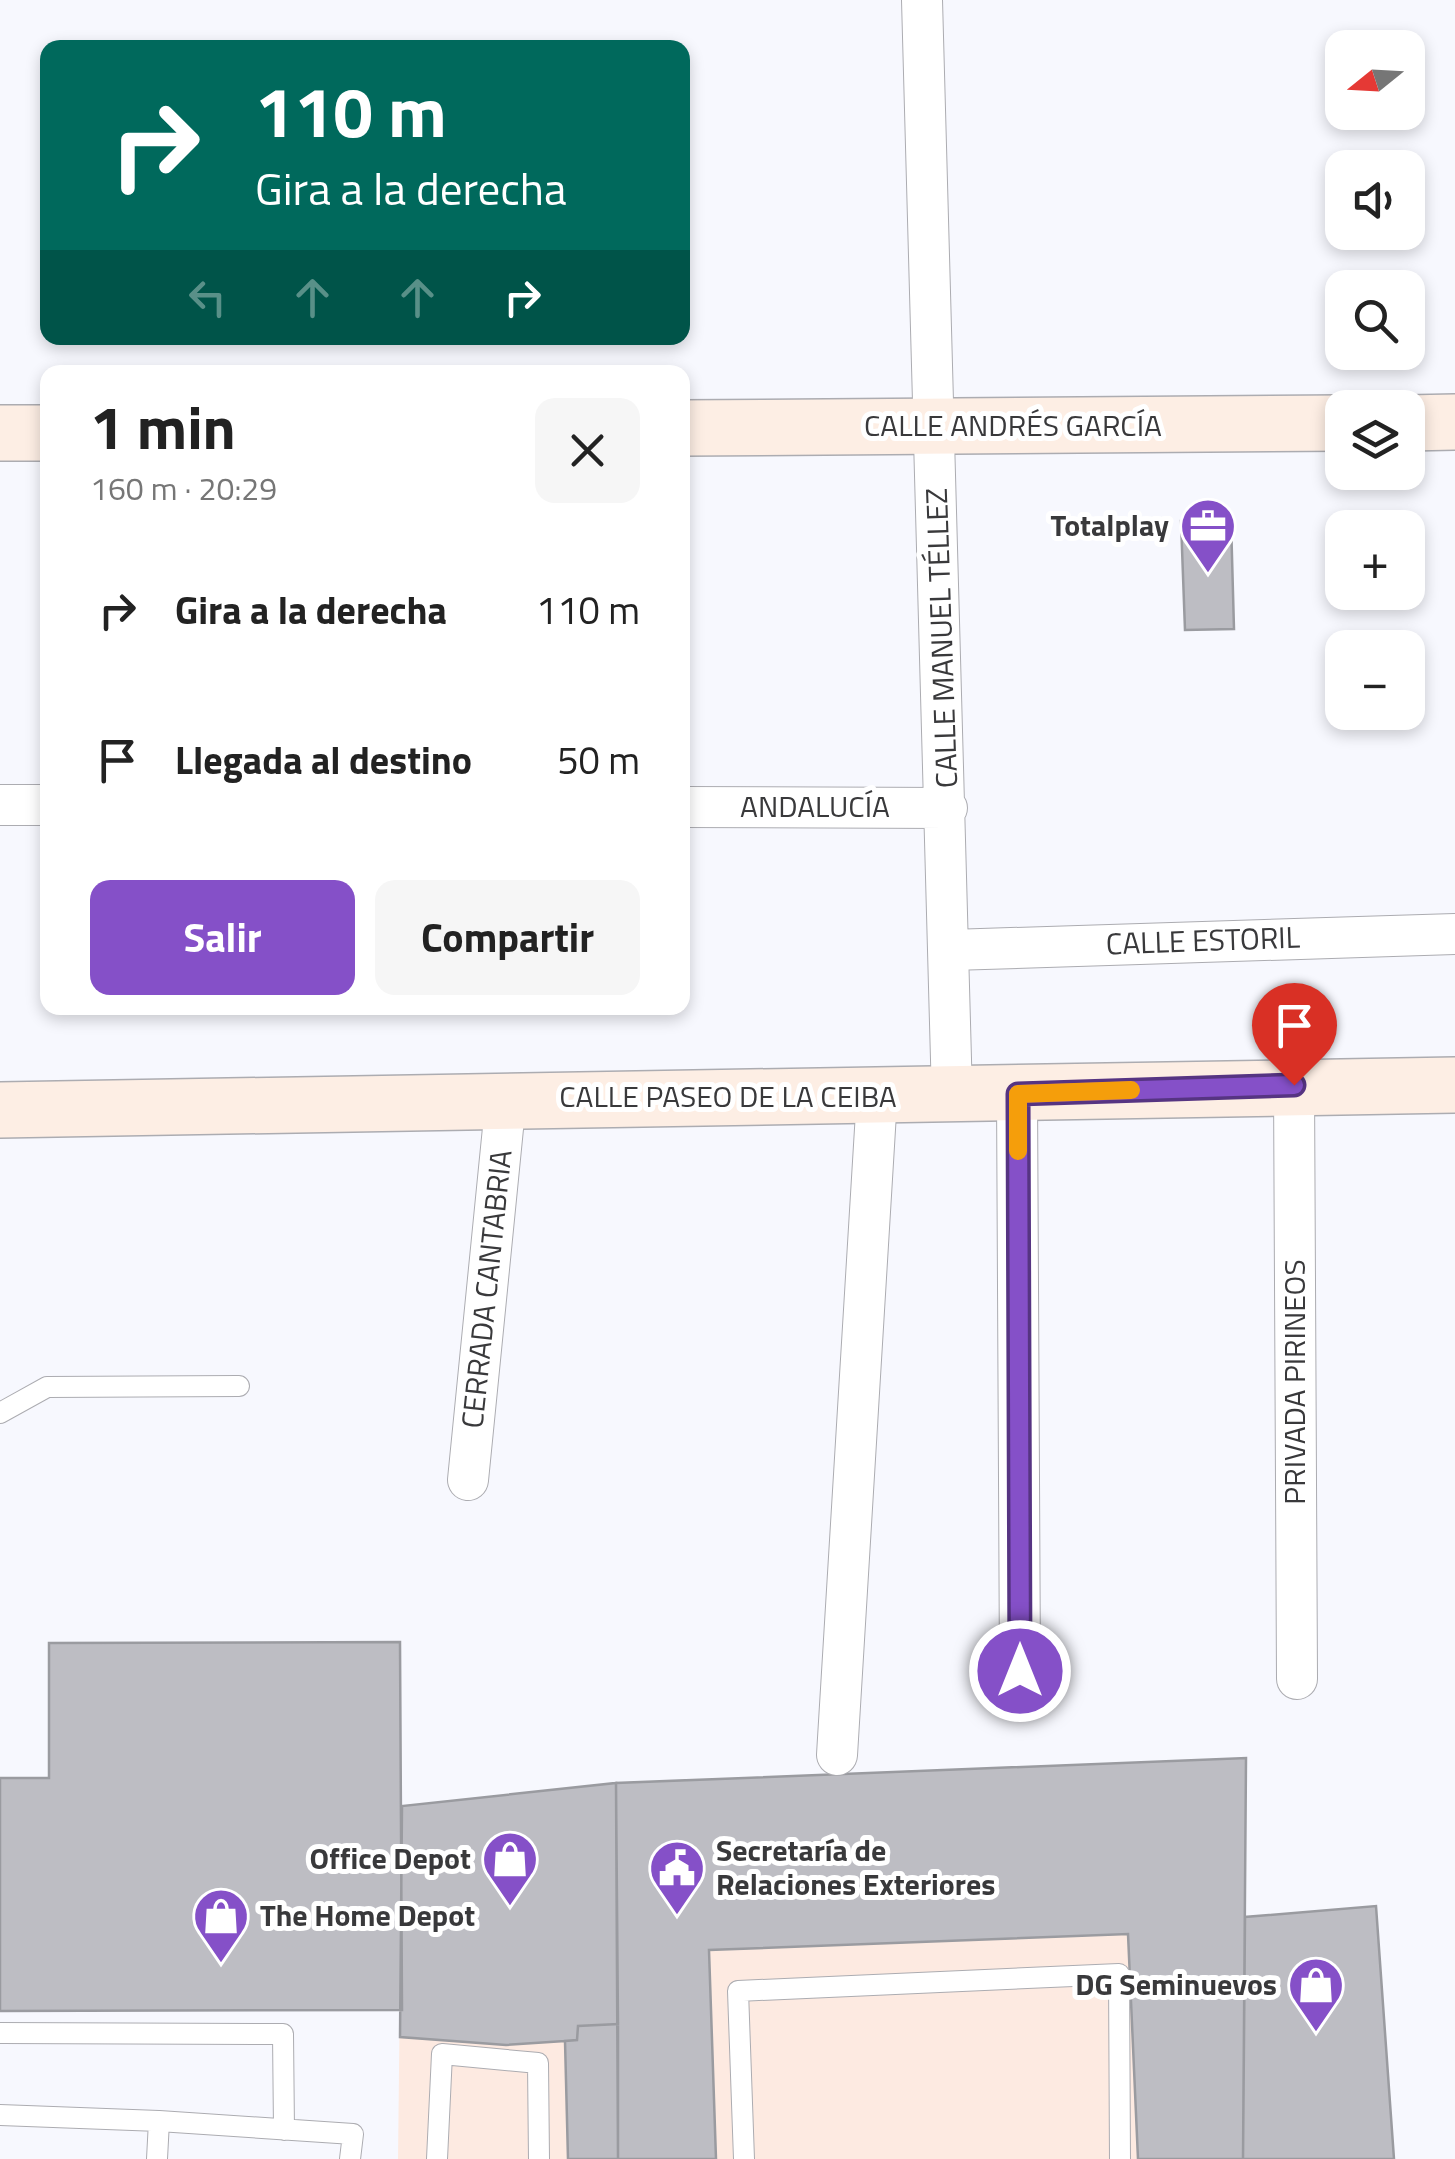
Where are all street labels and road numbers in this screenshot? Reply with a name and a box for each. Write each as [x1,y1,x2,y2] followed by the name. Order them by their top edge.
[864,402,1162,448] street label: CALLE ANDRÉS GARCÍA
[913,487,969,789] street label: CALLE MANUEL TÉLLEZ
[740,783,890,829] street label: ANDALUCÍA
[1105,914,1301,966] street label: CALLE ESTORIL
[559,1073,897,1119] street label: CALLE PASEO DE LA CEIBA
[449,1147,524,1430] street label: CERRADA CANTABRIA
[1271,1259,1317,1505] street label: PRIVADA PIRINEOS

